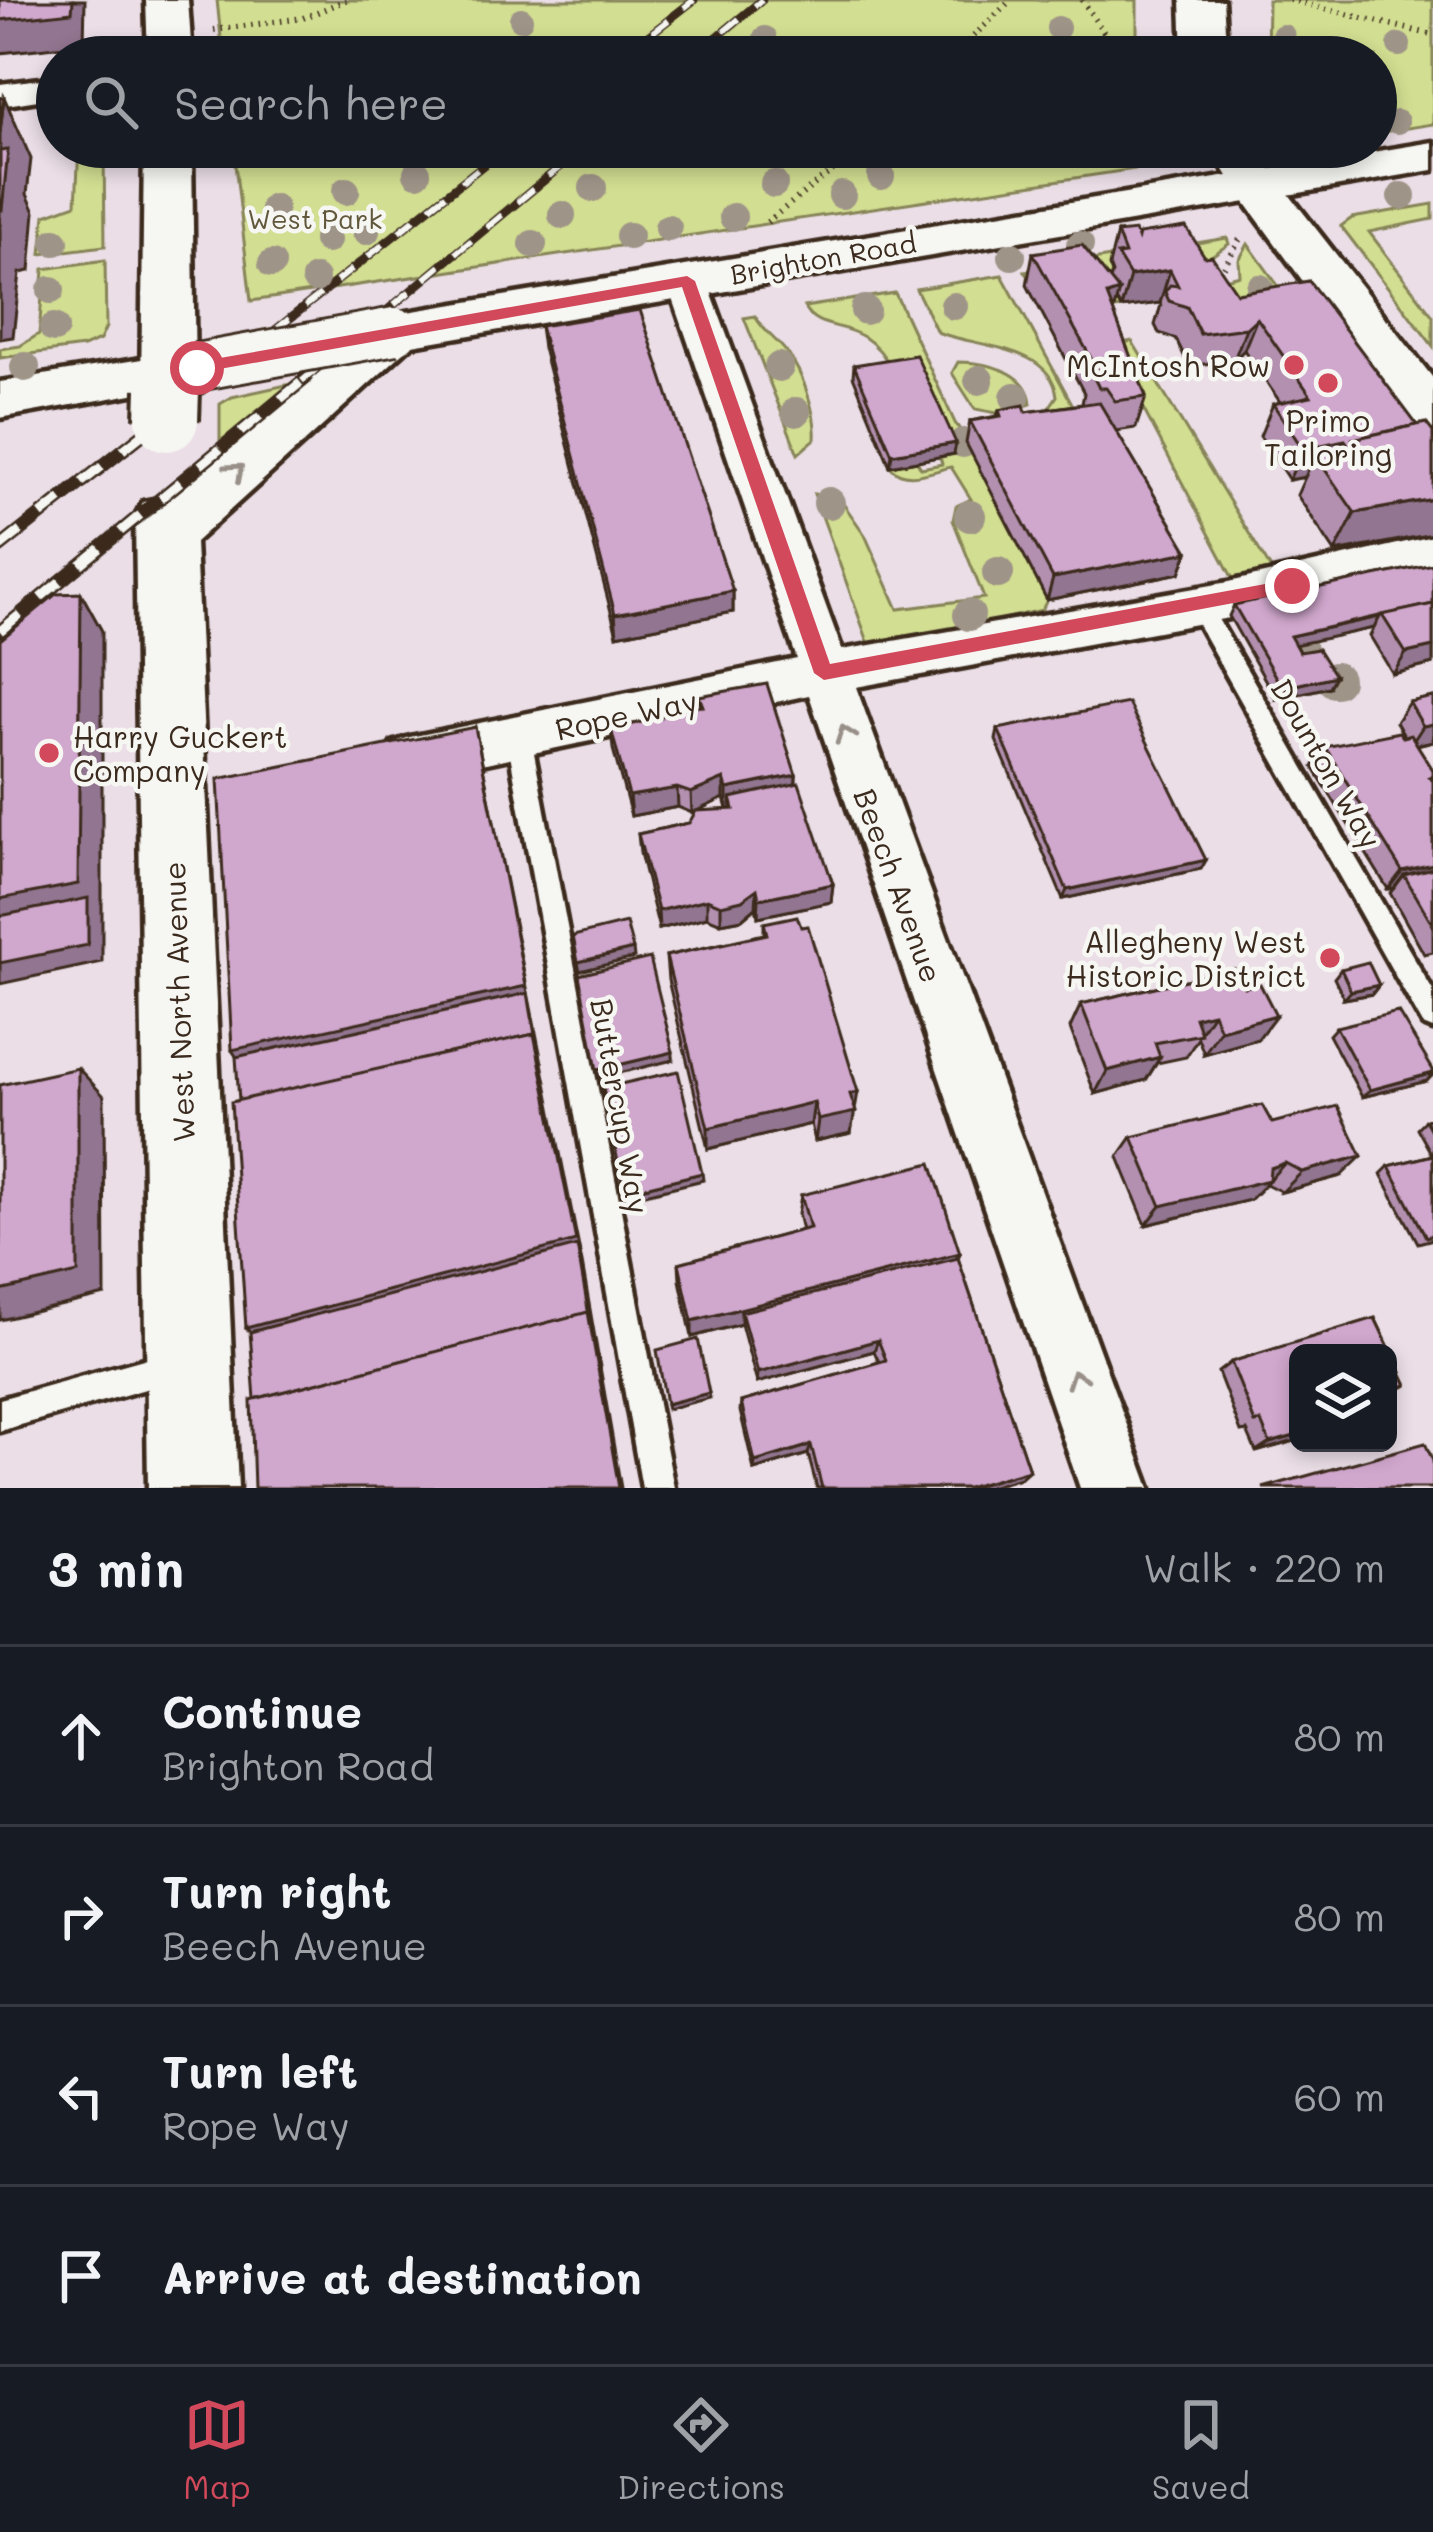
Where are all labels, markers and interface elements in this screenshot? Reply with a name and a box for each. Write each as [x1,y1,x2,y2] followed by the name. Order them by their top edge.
[36,36,1397,168] search box
[78,69,144,135] icon: search
[174,73,448,131] text: Search here
[247,201,383,236] park label: West Park
[727,224,919,292] street label: Brighton Road
[170,341,224,395] route start
[1066,345,1270,385] place label: McIntosh Row
[1281,352,1307,378] marker: McIntosh Row
[1315,370,1341,396] marker: Primo Tailoring
[1264,400,1392,474] place label: Primo Tailoring
[222,464,243,485] one-way arrow
[1265,559,1319,613] route end
[1262,671,1392,855] street label: Dounton Way
[551,679,701,749] street label: Rope Way
[73,716,288,790] place label: Harry Guckert Company
[835,725,859,746] one-way arrow
[36,740,62,766] marker: Harry Guckert Company
[845,782,953,988] street label: Beech Avenue
[153,861,203,1143] street label: West North Avenue
[1066,921,1306,995] place label: Allegheny West Historic District
[1317,945,1343,971] marker: Allegheny West Historic District
[582,995,660,1217] street label: Buttercup Way
[1289,1344,1397,1452] map controls
[1289,1344,1397,1452] button: layers
[1066,1369,1090,1390] one-way arrow
[48,1533,184,1600] text: 3 min
[1143,1541,1385,1592] text: Walk · 220 m
[162,1681,362,1739] text: Continue
[48,1703,114,1769] icon: ahead
[1294,1710,1385,1761] text: 80 m
[162,1739,434,1790] text: Brighton Road
[162,1861,391,1919] text: Turn right
[48,1883,114,1949] icon: right
[1294,1890,1385,1941] text: 80 m
[162,1919,427,1970] text: Beech Avenue
[162,2041,358,2099] text: Turn left
[48,2063,114,2129] icon: left
[1294,2070,1385,2121] text: 60 m
[162,2099,350,2150] text: Rope Way
[48,2243,114,2309] icon: arrive
[162,2247,642,2305] text: Arrive at destination
[183,2392,251,2507] tab: Map
[617,2392,785,2507] tab: Directions
[1152,2392,1250,2507] tab: Saved

